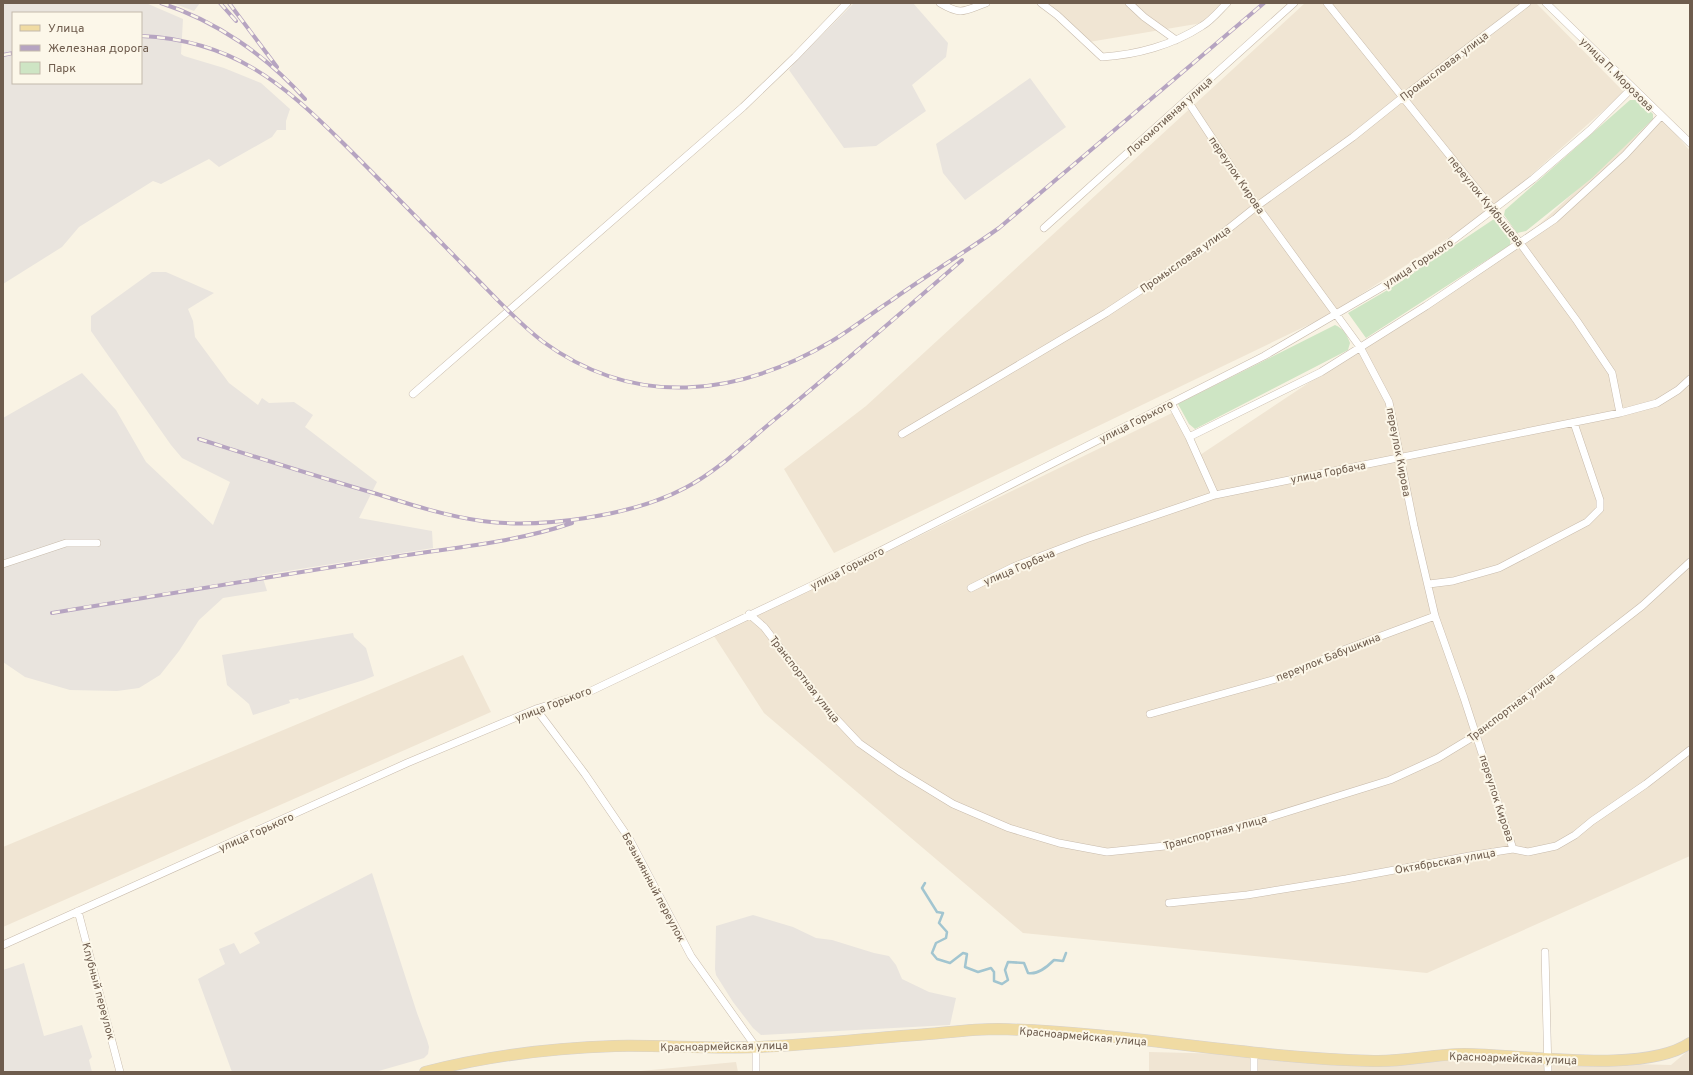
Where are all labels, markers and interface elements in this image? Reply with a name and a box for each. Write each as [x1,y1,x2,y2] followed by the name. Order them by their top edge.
[12,12,142,84] legend
[48,21,84,37] text: Улица
[1398,29,1492,105] street label: Промысловая улица
[1577,35,1656,115] street label: улица П. Морозова
[48,41,149,57] text: Железная дорога
[48,61,76,77] text: Парк
[1124,74,1216,159] street label: Локомотивная улица
[1205,134,1267,217] street label: переулок Кирова
[1444,153,1526,250] street label: переулок Куйбышева
[1138,223,1234,296] street label: Промысловая улица
[1381,236,1456,292] street label: улица Горького
[1097,397,1176,447] street label: улица Горького
[1383,406,1414,498] street label: переулок Кирова
[1289,459,1367,487] street label: улица Горбача
[808,544,887,594] street label: улица Горького
[982,547,1057,589] street label: улица Горбача
[1274,630,1383,685] street label: переулок Бабушкина
[766,633,843,726] street label: Транспортная улица
[1465,670,1559,745] street label: Транспортная улица
[513,684,594,726] street label: улица Горького
[1475,753,1517,844] street label: переулок Кирова
[217,810,296,856] street label: улица Горького
[1162,812,1269,854] street label: Транспортная улица
[618,830,688,945] street label: Безымянный переулок
[1394,846,1497,878] street label: Октябрьская улица
[78,941,118,1041] street label: Клубный переулок
[1019,1024,1147,1050] street label: Красноармейская улица
[660,1039,788,1055] street label: Красноармейская улица
[1449,1050,1577,1068] street label: Красноармейская улица

